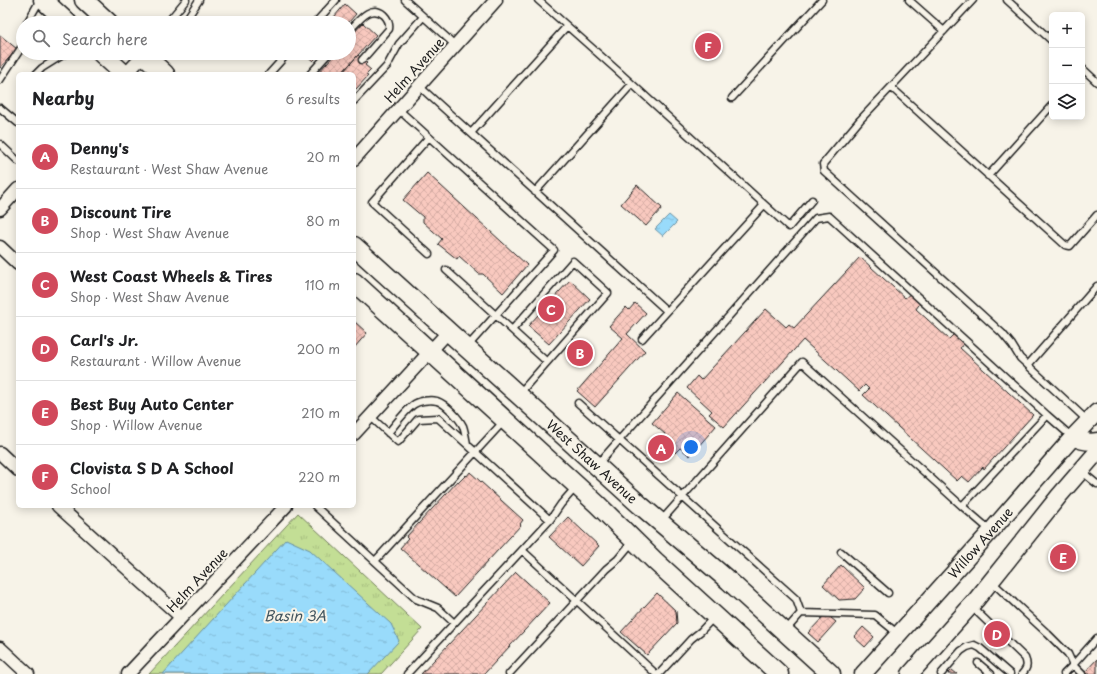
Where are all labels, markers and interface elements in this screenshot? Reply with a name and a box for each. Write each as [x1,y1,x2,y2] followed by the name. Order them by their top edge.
[1049,12,1085,120] map controls
[1049,12,1085,48] button: +
[16,16,356,60] search box
[30,27,52,49] icon: search
[62,27,148,50] text: Search here
[695,31,721,61] pin: F
[379,33,448,106] street label: Helm Avenue
[1049,48,1085,84] button: −
[1049,84,1085,120] button: layers
[32,85,94,111] text: Nearby
[285,89,340,108] text: 6 results
[70,136,129,159] text: Denny's
[40,147,50,166] text: A
[306,147,340,166] text: 20 m
[70,159,268,178] text: Restaurant · West Shaw Avenue
[70,200,171,223] text: Discount Tire
[41,211,49,230] text: B
[306,211,340,230] text: 80 m
[70,223,229,242] text: Shop · West Shaw Avenue
[70,264,272,287] text: West Coast Wheels & Tires
[40,275,50,294] text: C
[305,275,340,294] text: 110 m
[70,287,229,306] text: Shop · West Shaw Avenue
[538,294,564,324] pin: C
[70,328,138,351] text: Carl's Jr.
[567,338,593,368] pin: B
[40,339,50,358] text: D
[297,339,340,358] text: 200 m
[70,351,241,370] text: Restaurant · Willow Avenue
[70,392,234,415] text: Best Buy Auto Center
[41,403,49,422] text: E
[301,403,340,422] text: 210 m
[70,415,203,434] text: Shop · Willow Avenue
[543,415,642,507] street label: West Shaw Avenue
[648,433,674,463] pin: A
[681,437,701,457] your location
[70,456,233,479] text: Clovista S D A School
[41,467,49,486] text: F
[298,467,340,486] text: 220 m
[70,479,111,498] text: School
[943,503,1017,582] street label: Willow Avenue
[1050,542,1076,572] pin: E
[162,543,231,616] street label: Helm Avenue
[264,605,326,626] water label: Basin 3A
[984,619,1010,649] pin: D

